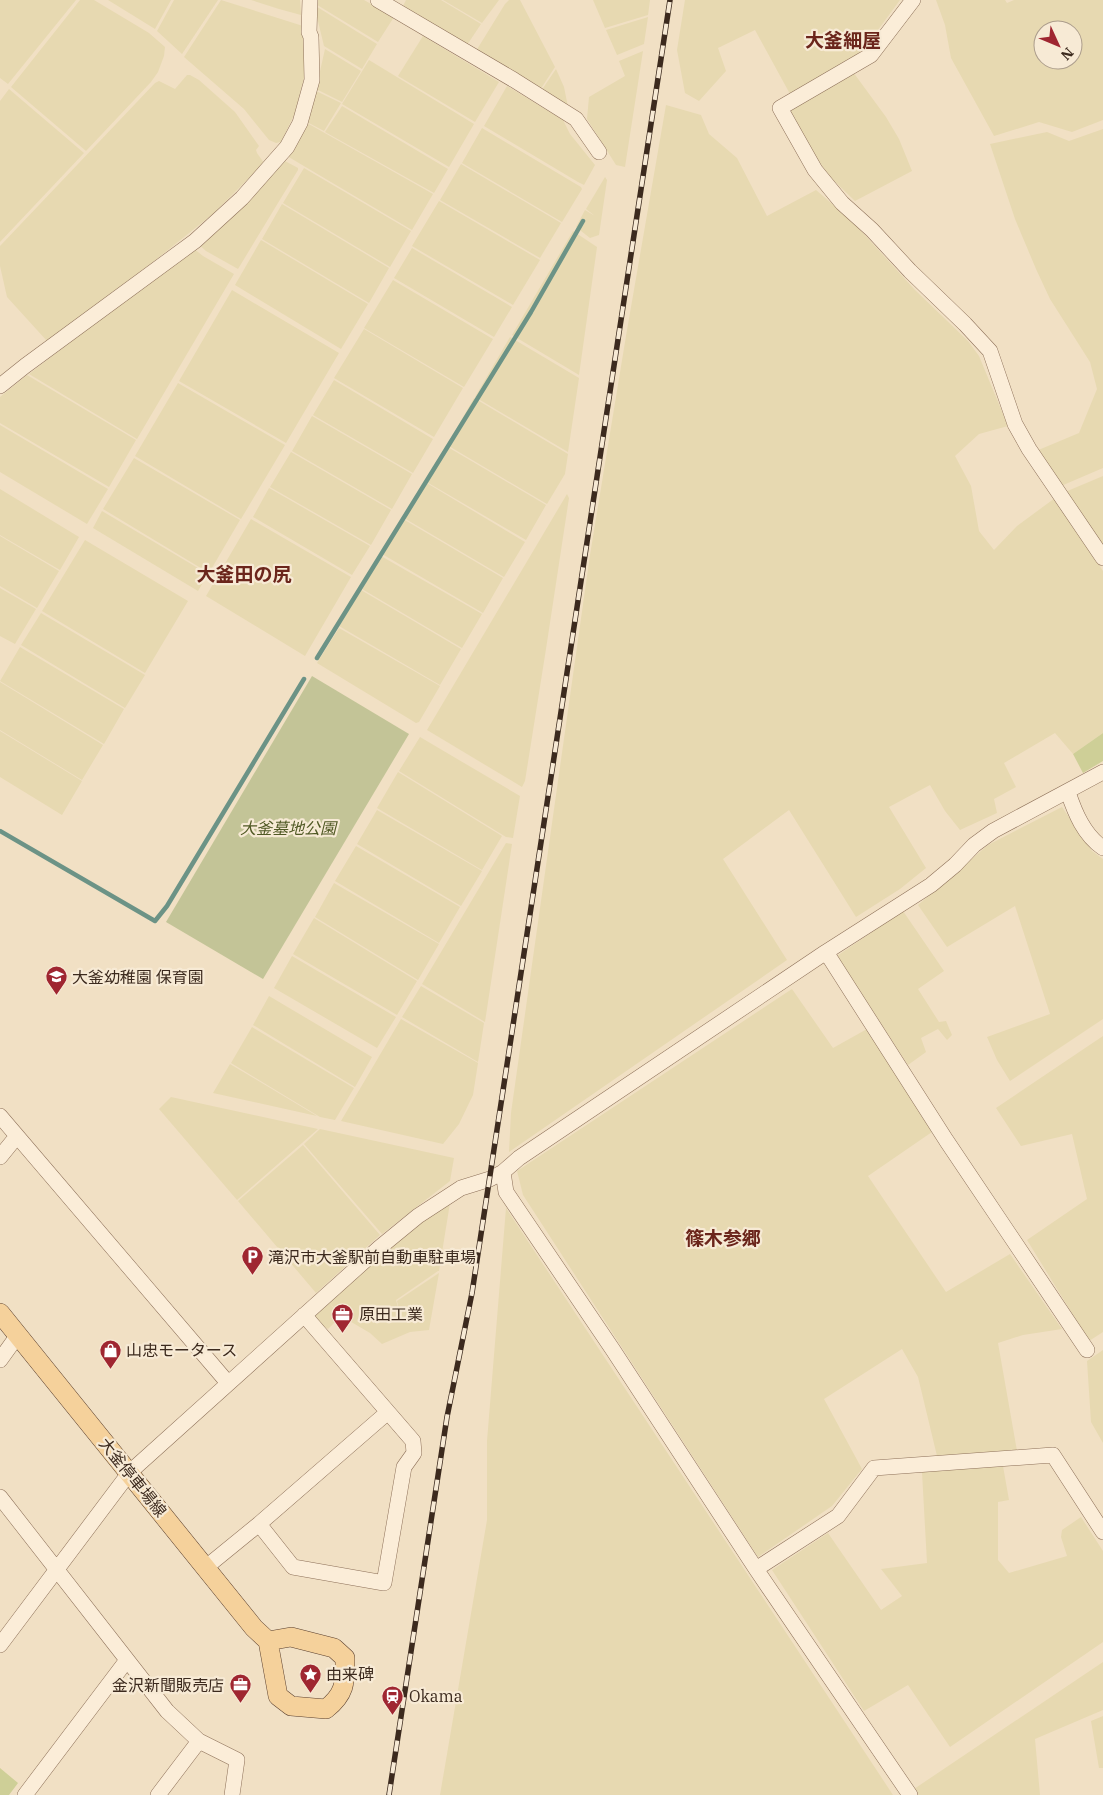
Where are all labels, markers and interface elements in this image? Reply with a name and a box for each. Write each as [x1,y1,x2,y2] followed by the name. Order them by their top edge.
[1033,20,1083,70] north arrow
[805,28,881,52] district label: 大釜細屋
[1057,44,1078,64] text: N
[196,562,292,586] district label: 大釜田の尻
[240,818,338,838] park label: 大釜墓地公園
[44,965,68,996] school or university icon: 大釜幼稚園 保育園
[72,967,204,987] place label: 大釜幼稚園 保育園
[685,1226,761,1250] district label: 篠木参郷
[240,1245,264,1276] parking icon: 滝沢市大釜駅前自動車駐車場
[268,1247,476,1267] place label: 滝沢市大釜駅前自動車駐車場
[331,1302,355,1333] office icon: 原田工業
[359,1304,423,1324] place label: 原田工業
[98,1338,122,1369] shop icon: 山忠モータース
[126,1340,237,1360] place label: 山忠モータース
[95,1433,171,1521] street label: 大釜停車場線
[298,1662,322,1693] place icon: 由来碑
[326,1664,374,1684] place label: 由来碑
[228,1673,252,1704] office icon: 金沢新聞販売店
[112,1675,224,1695] place label: 金沢新聞販売店
[381,1684,405,1715] station icon: Okama
[409,1686,463,1706] place label: Okama

